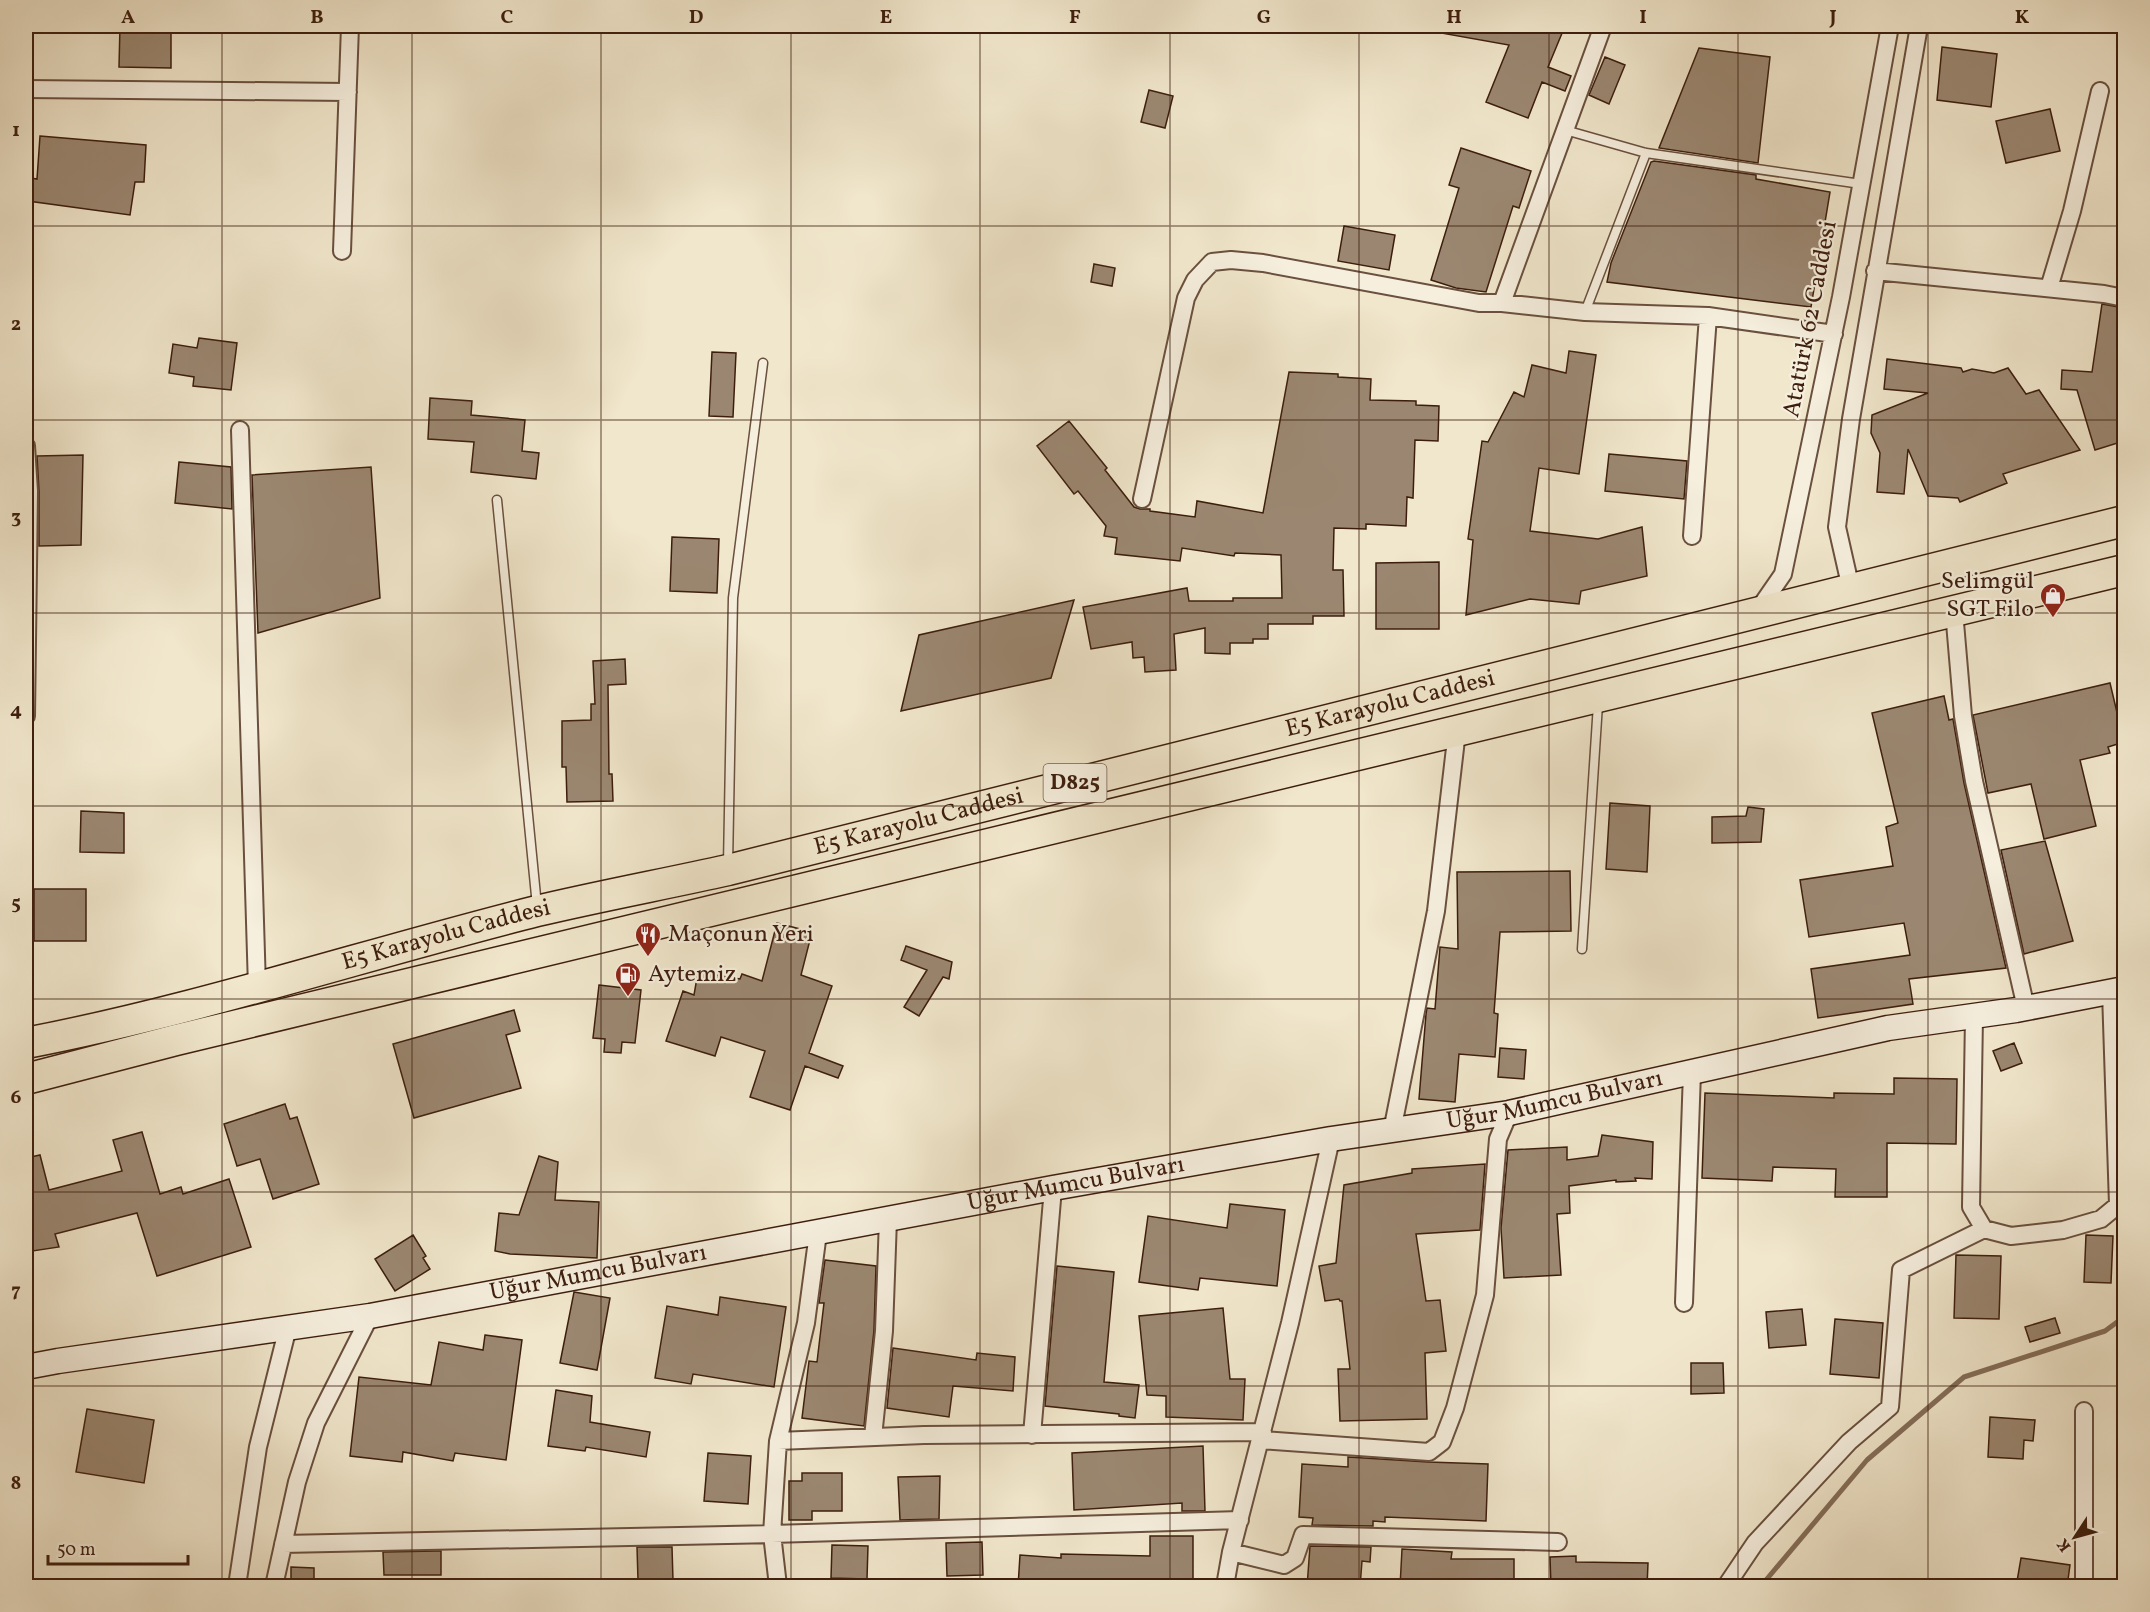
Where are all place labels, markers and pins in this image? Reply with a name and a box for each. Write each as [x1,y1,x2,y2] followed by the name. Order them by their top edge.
[1941,565,2034,627] place label: Selimgül SGT Filo
[2038,581,2068,619] shop icon: Selimgül SGT Filo
[668,918,814,952] place label: Maçonun Yeri
[633,920,663,958] restaurant icon: Maçonun Yeri
[648,958,737,992] place label: Aytemiz
[613,960,643,998] fuel station icon: Aytemiz

